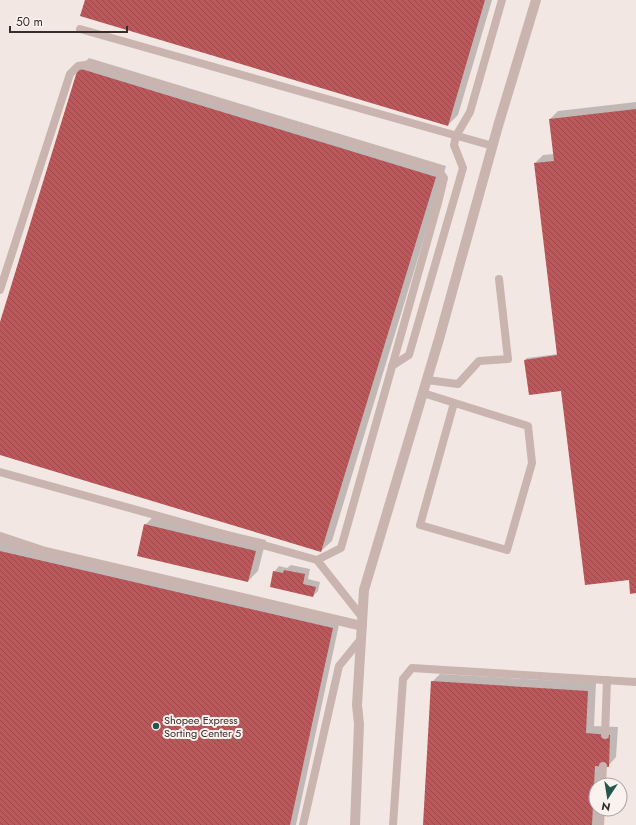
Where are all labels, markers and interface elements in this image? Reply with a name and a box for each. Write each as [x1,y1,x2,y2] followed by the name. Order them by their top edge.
[10,8,127,34] scale bar
[16,13,43,31] text: 50 m
[164,712,241,741] place label: Shopee Express Sorting Center 5
[151,721,161,731] marker: Shopee Express Sorting Center 5
[588,777,628,817] north arrow
[600,798,612,816] text: N

